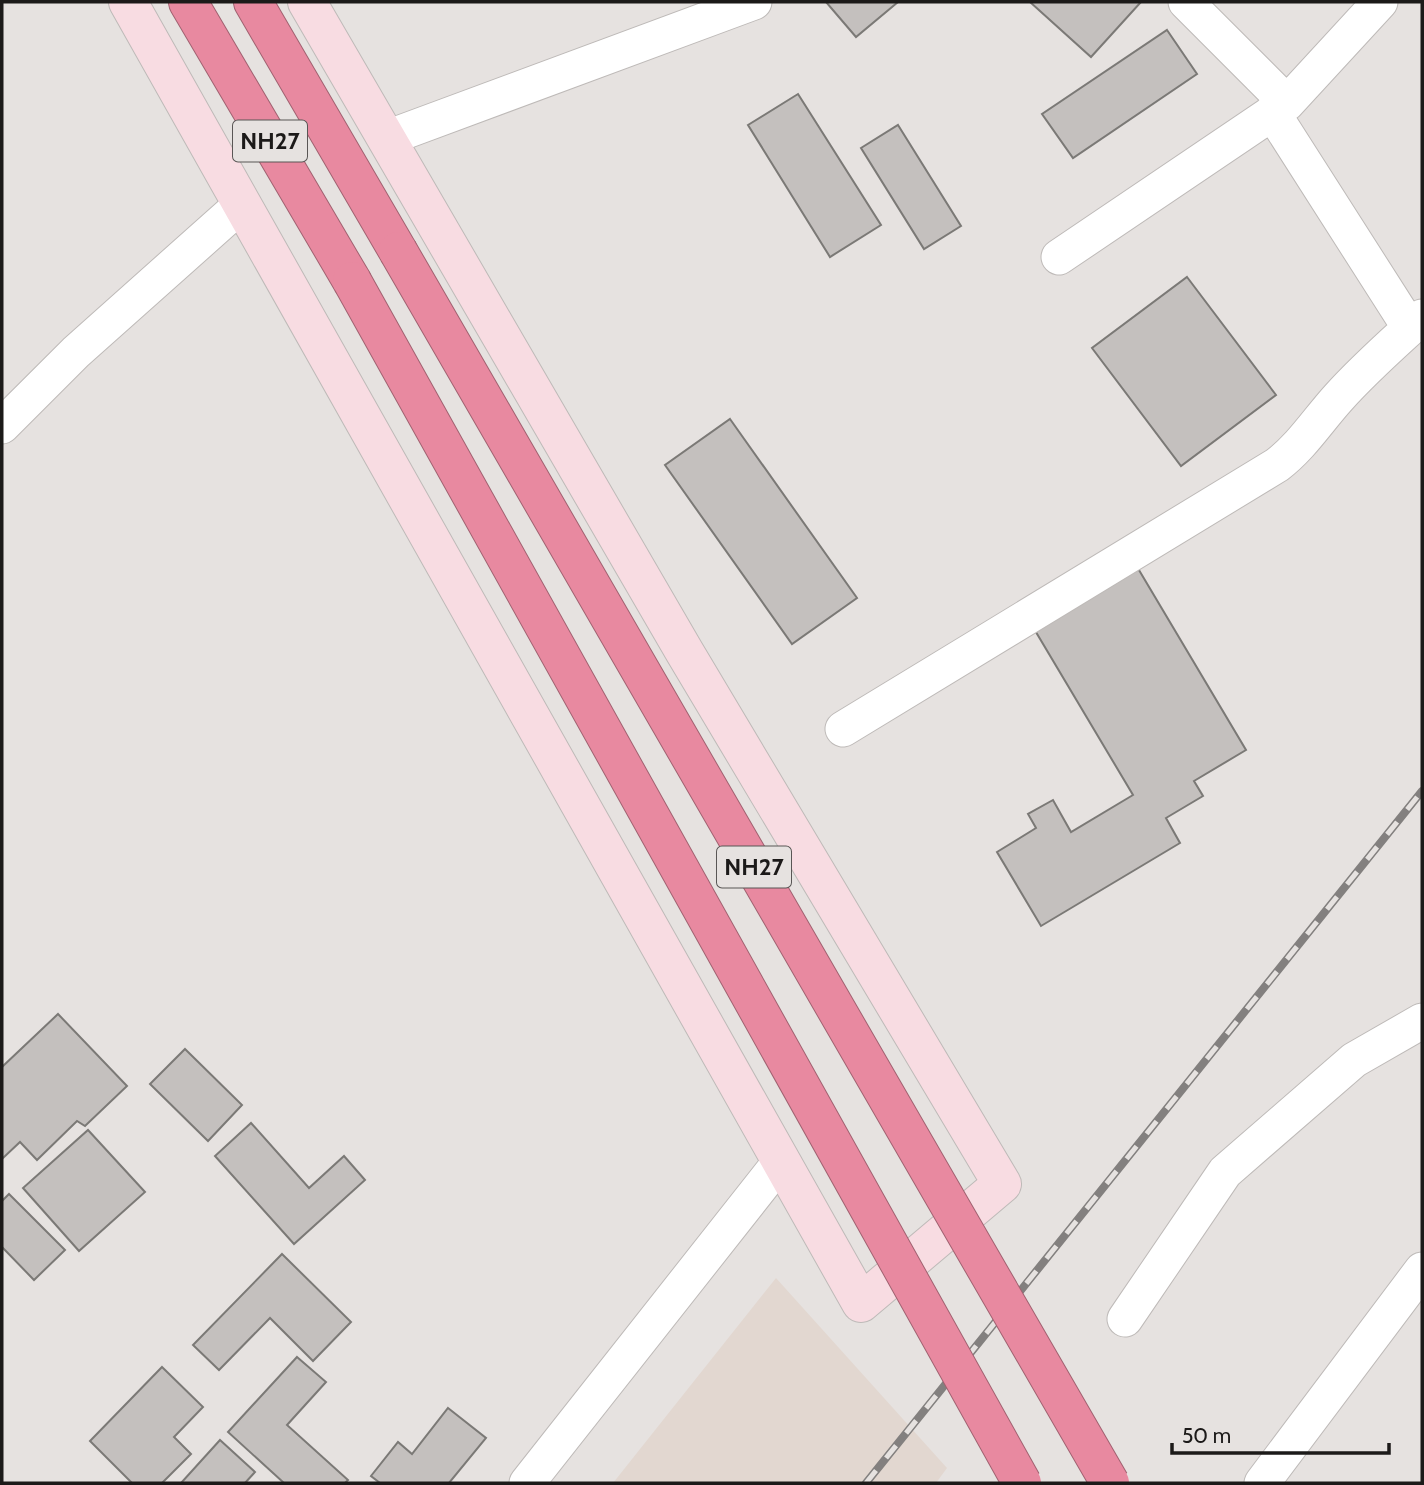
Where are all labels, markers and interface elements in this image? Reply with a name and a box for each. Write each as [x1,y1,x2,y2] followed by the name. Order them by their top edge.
[233,120,307,162] road number: NH27
[717,846,791,888] road number: NH27
[1172,1412,1389,1456] scale bar
[1182,1423,1231,1448] text: 50 m

